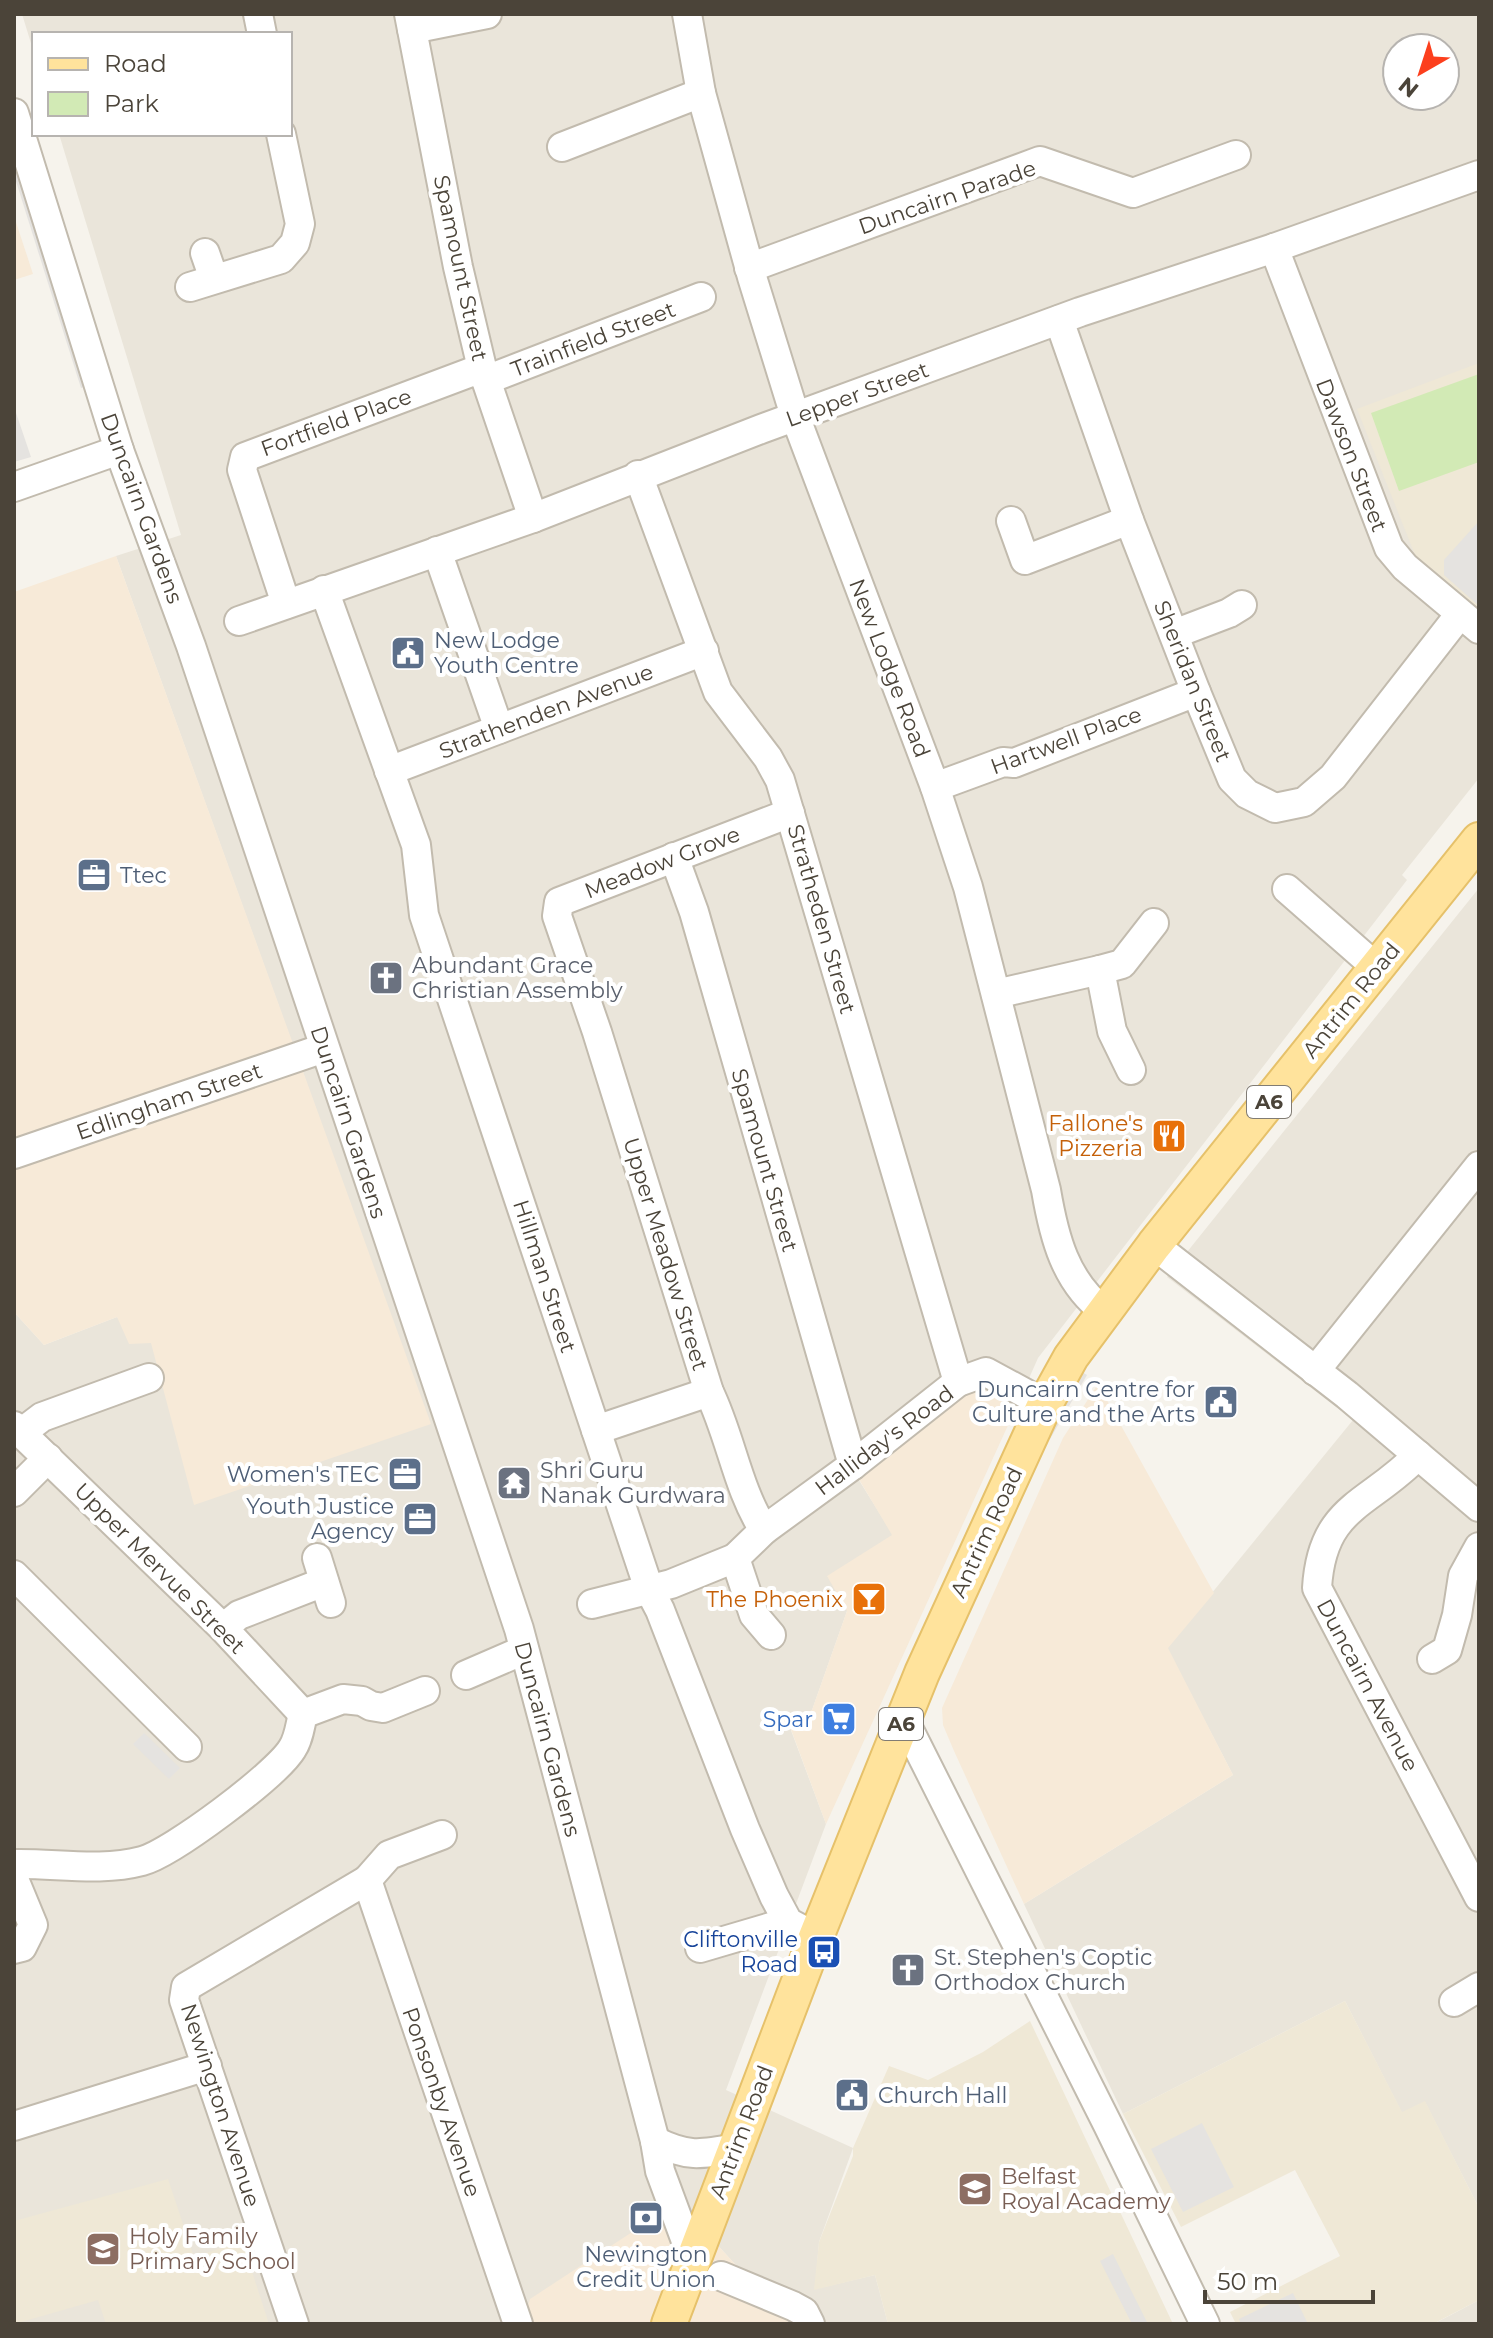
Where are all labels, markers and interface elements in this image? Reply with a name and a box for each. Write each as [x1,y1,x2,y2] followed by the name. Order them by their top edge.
[32,32,292,136] legend
[1381,32,1461,112] north arrow
[104,49,167,78] text: Road
[1393,71,1424,103] text: N
[104,89,159,118] text: Park
[855,154,1039,241] street label: Duncairn Parade
[428,173,493,364] street label: Spamount Street
[507,296,679,383] street label: Trainfield Street
[782,356,932,433] street label: Lepper Street
[1310,375,1393,536] street label: Dawson Street
[257,383,415,462] street label: Fortfield Place
[95,409,189,607] street label: Duncairn Gardens
[843,575,936,761] street label: New Lodge Road
[1148,597,1237,766] street label: Sheridan Street
[434,627,579,679] place label: New Lodge Youth Centre
[389,634,427,672] public building icon: New Lodge Youth Centre
[435,658,657,765] street label: Strathenden Avenue
[987,701,1145,780] street label: Hartwell Place
[581,820,744,905] street label: Meadow Grove
[782,821,861,1017] street label: Stratheden Street
[75,856,113,894] office icon: Ttec
[120,862,167,889] place label: Ttec
[1297,937,1406,1064] street label: Antrim Road
[412,952,623,1004] place label: Abundant Grace Christian Assembly
[367,959,405,997] church icon: Abundant Grace Christian Assembly
[305,1023,392,1222] street label: Duncairn Gardens
[73,1057,266,1146] street label: Edlingham Street
[725,1065,804,1255] street label: Spamount Street
[1247,1086,1291,1118] road number: A6
[1048,1110,1143,1162] place label: Fallone's Pizzeria
[1150,1117,1188,1155] restaurant icon: Fallone's Pizzeria
[617,1134,714,1374] street label: Upper Meadow Street
[507,1196,582,1356] street label: Hillman Street
[972,1376,1195,1428] place label: Duncairn Centre for Culture and the Arts
[810,1380,959,1501] street label: Halliday's Road
[1202,1383,1240,1421] public building icon: Duncairn Centre for Culture and the Arts
[386,1455,424,1493] office icon: Women's TEC
[540,1457,726,1509] place label: Shri Guru Nanak Gurdwara
[227,1461,379,1488] place label: Women's TEC
[944,1463,1028,1602] street label: Antrim Road
[495,1464,533,1502] temple icon: Shri Guru Nanak Gurdwara
[68,1477,251,1660] street label: Upper Mervue Street
[246,1493,394,1545] place label: Youth Justice Agency
[401,1500,439,1538] office icon: Youth Justice Agency
[850,1580,888,1618] bar icon: The Phoenix
[706,1586,843,1613] place label: The Phoenix
[1311,1594,1424,1776] street label: Duncairn Avenue
[508,1639,587,1840] street label: Duncairn Gardens
[820,1700,858,1738] supermarket icon: Spar
[763,1706,813,1733] place label: Spar
[879,1708,923,1740] road number: A6
[683,1926,798,1978] place label: Cliftonville Road
[805,1933,843,1971] bus stop icon: Cliftonville Road
[934,1944,1152,1996] place label: St. Stephen's Coptic Orthodox Church
[889,1951,927,1989] church icon: St. Stephen's Coptic Orthodox Church
[175,2000,266,2210] street label: Newington Avenue
[396,2004,487,2201] street label: Ponsonby Avenue
[704,2062,779,2203] street label: Antrim Road
[833,2076,871,2114] public building icon: Church Hall
[878,2082,1007,2109] place label: Church Hall
[1001,2163,1171,2215] place label: Belfast Royal Academy
[956,2170,994,2208] school or university icon: Belfast Royal Academy
[627,2199,665,2237] bank icon: Newington Credit Union
[129,2223,296,2275] place label: Holy Family Primary School
[84,2230,122,2268] school or university icon: Holy Family Primary School
[576,2241,716,2293] place label: Newington Credit Union
[1205,2254,1373,2304] scale bar
[1217,2267,1278,2296] text: 50 m

